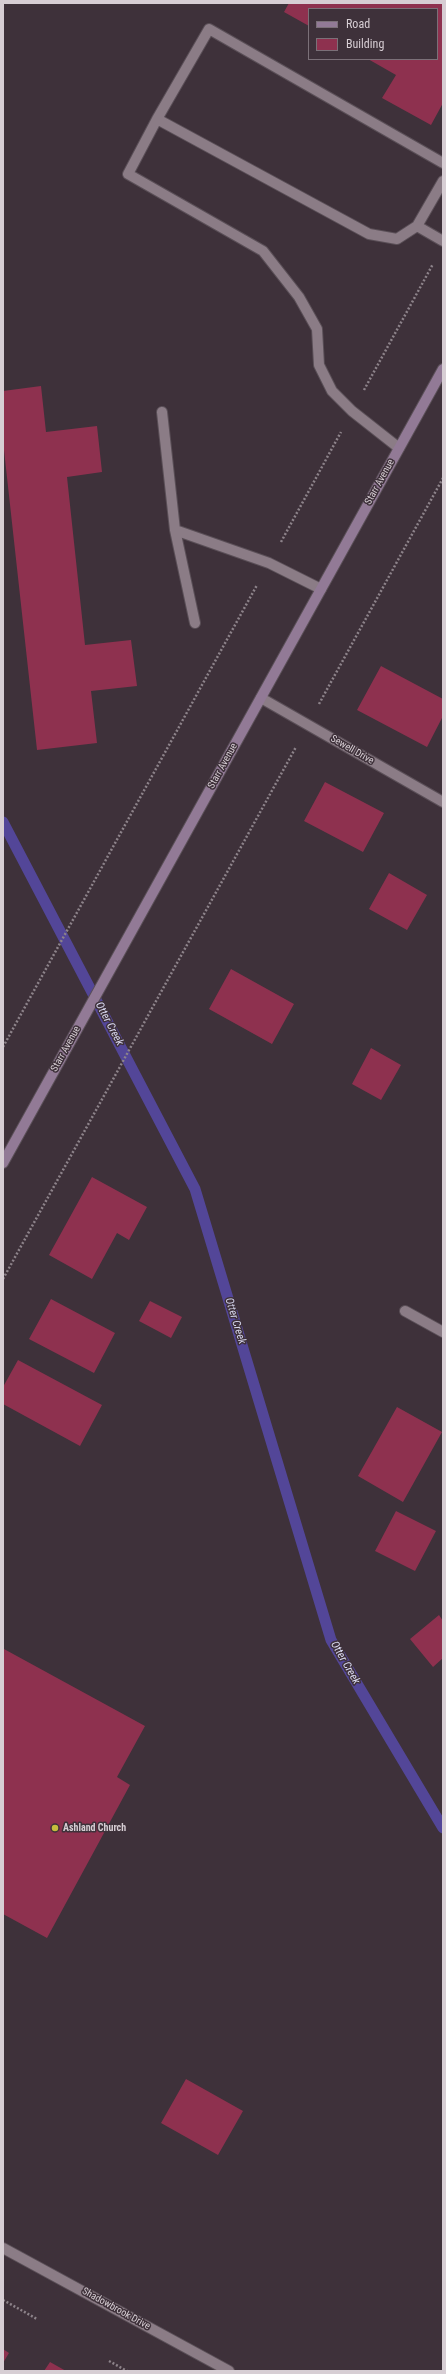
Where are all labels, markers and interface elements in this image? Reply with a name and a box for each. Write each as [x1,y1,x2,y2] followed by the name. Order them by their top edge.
[308,8,438,60] legend
[346,17,370,31] text: Road
[346,37,384,51] text: Building
[363,457,397,507] street label: Starr Avenue
[328,733,376,767] street label: Sewell Drive
[206,741,240,791] street label: Starr Avenue
[92,1000,126,1048] water label: Otter Creek
[49,1024,83,1074] street label: Starr Avenue
[222,1296,248,1346] water label: Otter Creek
[327,1639,363,1687] water label: Otter Creek
[63,1822,126,1834] place label: Ashland Church
[50,1823,60,1833] marker: Ashland Church
[80,2285,152,2333] street label: Shadowbrook Drive

